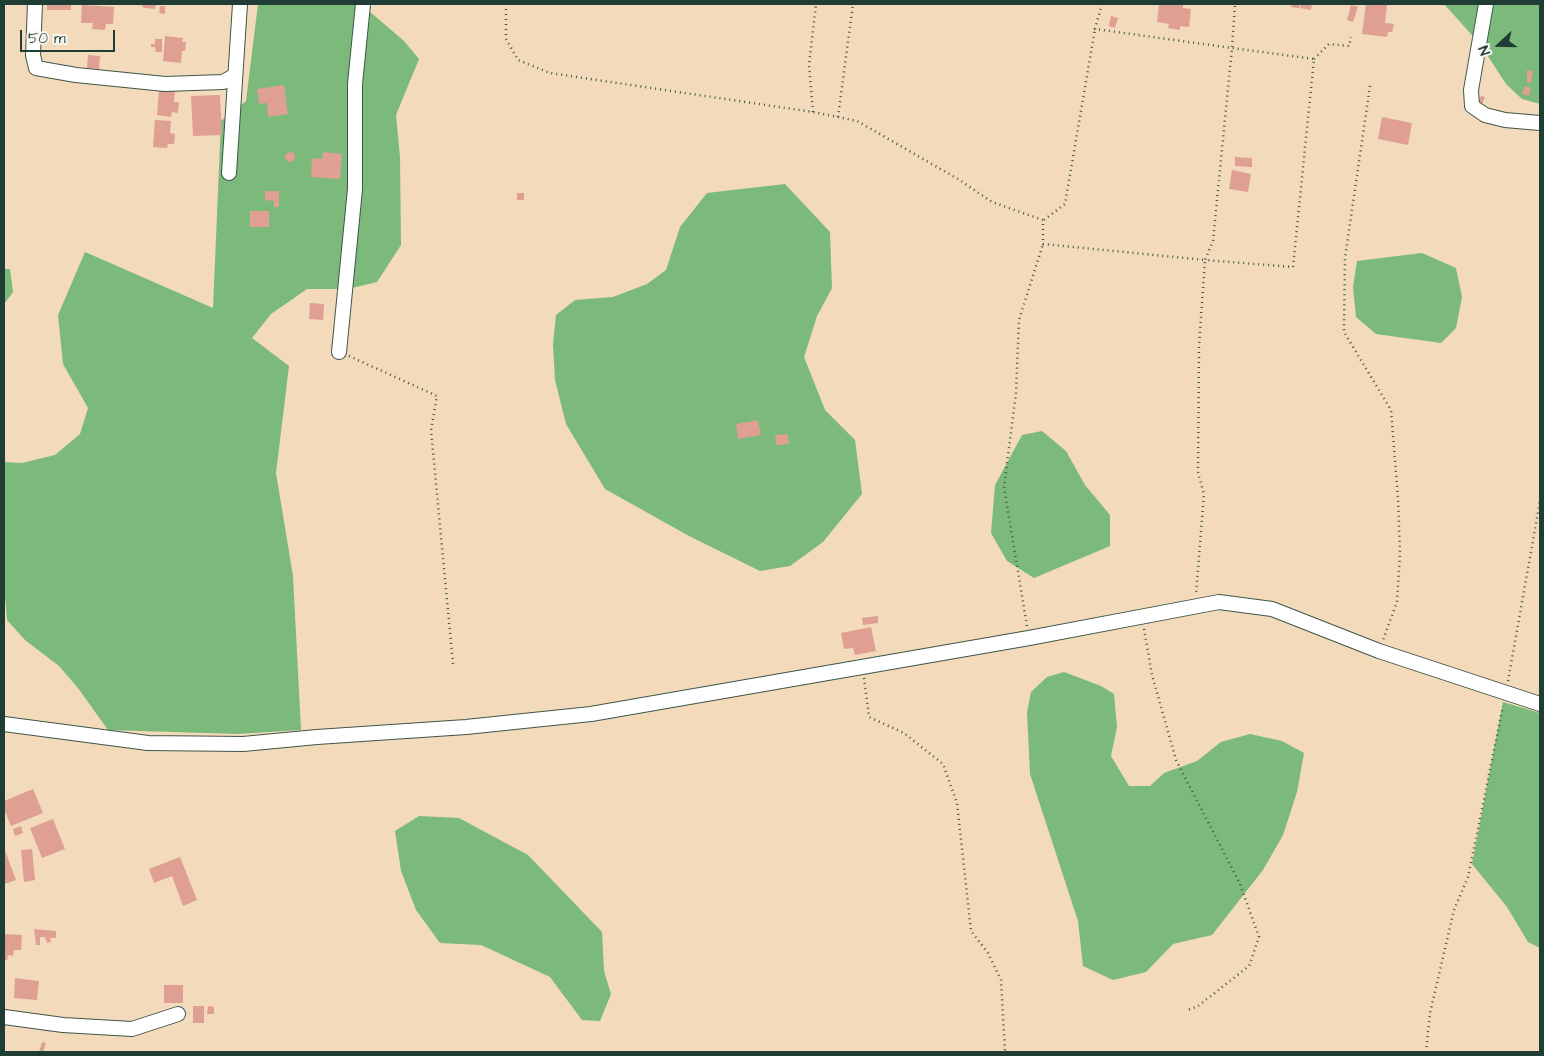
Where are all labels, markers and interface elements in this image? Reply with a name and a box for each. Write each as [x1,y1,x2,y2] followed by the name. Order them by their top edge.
[22,20,118,52] scale bar
[1474,20,1524,70] north arrow
[28,28,66,49] text: 50 m
[1474,43,1496,58] text: N

